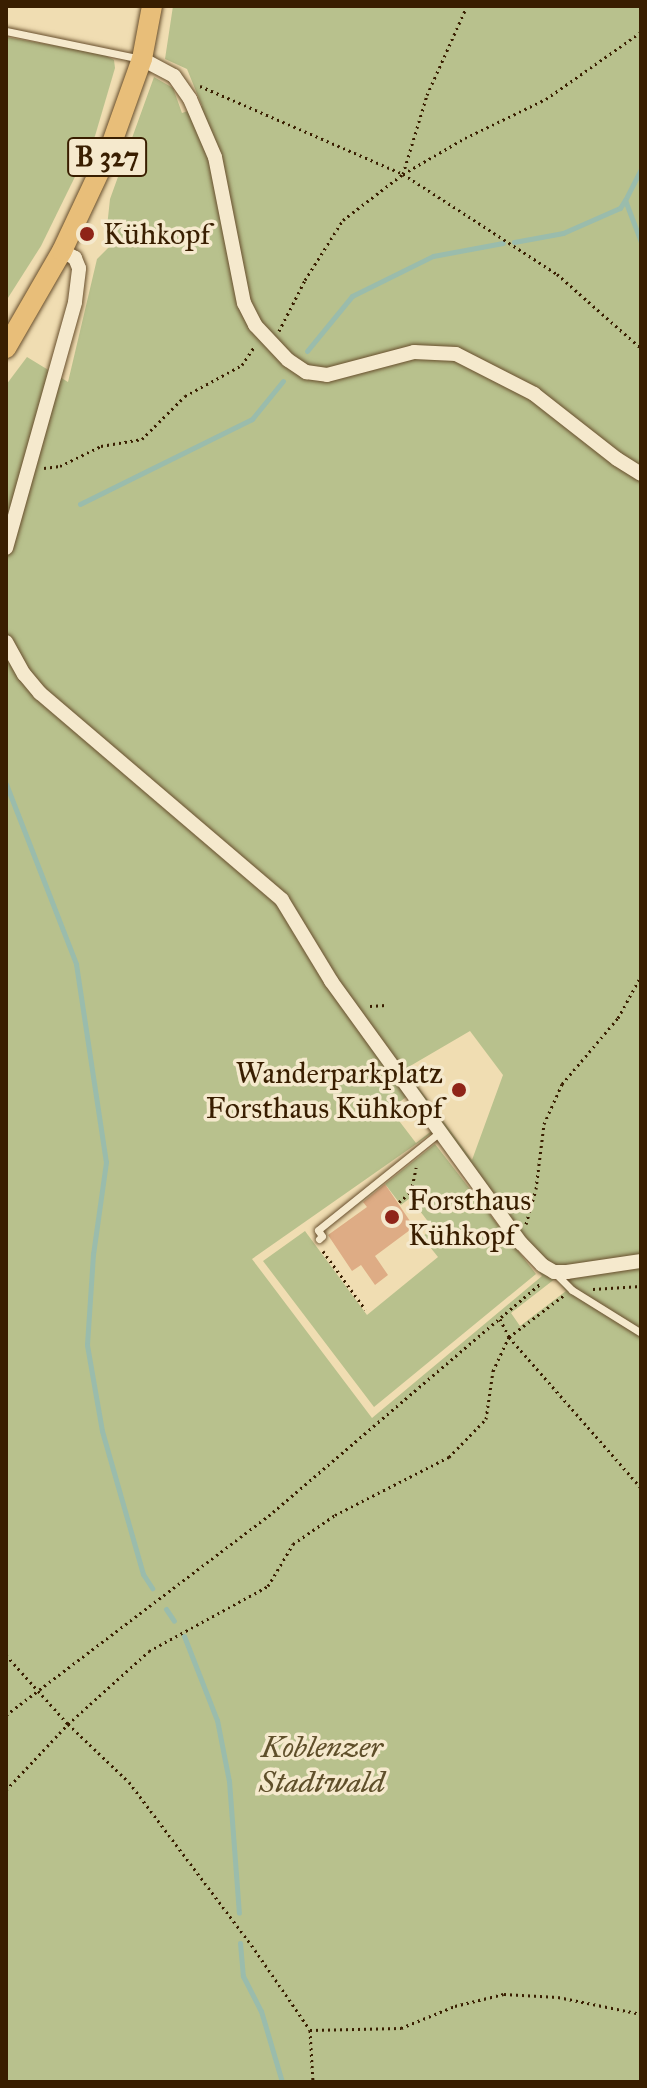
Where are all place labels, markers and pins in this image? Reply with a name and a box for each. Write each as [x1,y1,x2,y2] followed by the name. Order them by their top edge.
[103,216,210,252] place label: Kühkopf
[78,225,96,243] marker: Kühkopf
[206,1055,443,1126] place label: Wanderparkplatz Forsthaus Kühkopf
[450,1081,468,1099] marker: Wanderparkplatz Forsthaus Kühkopf
[408,1182,531,1252] place label: Forsthaus Kühkopf
[383,1208,401,1226] marker: Forsthaus Kühkopf

